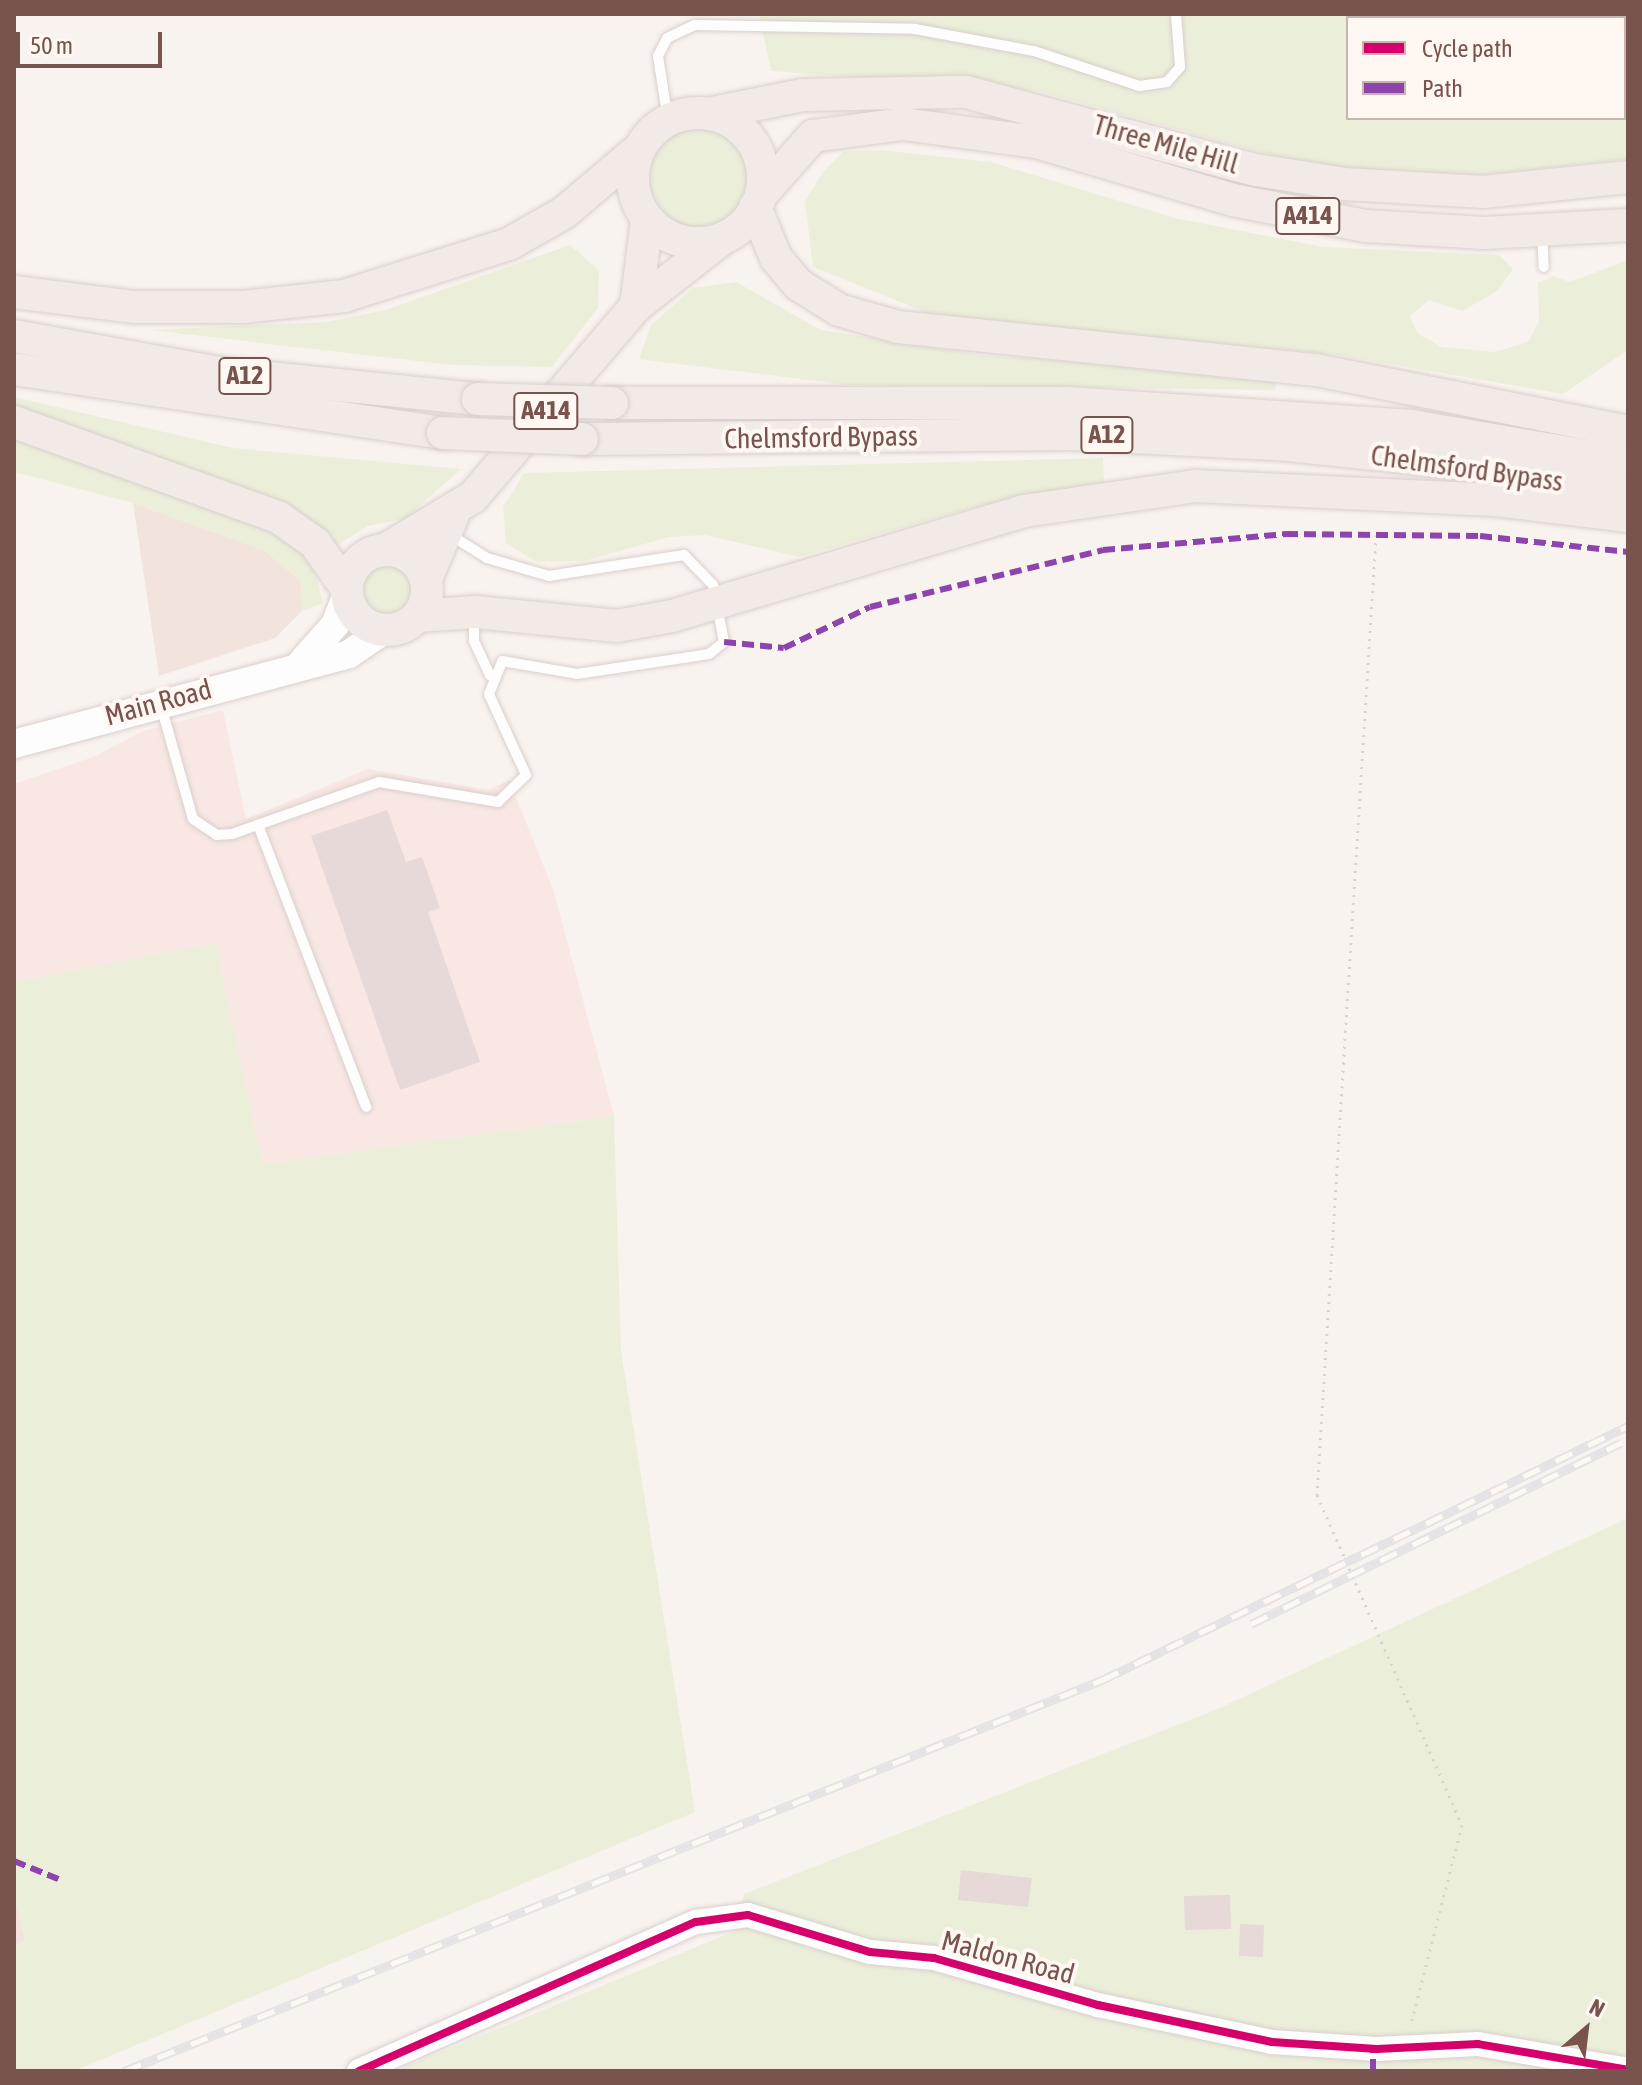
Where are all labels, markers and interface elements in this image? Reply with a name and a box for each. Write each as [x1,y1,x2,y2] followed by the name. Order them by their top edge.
[20,16,166,66] scale bar
[1346,16,1626,120] legend
[30,32,73,59] text: 50 m
[1422,35,1513,62] text: Cycle path
[1422,75,1463,102] text: Path
[1090,107,1242,181] street label: Three Mile Hill
[1274,194,1342,238] road number: A414
[217,354,273,398] road number: A12
[512,389,580,433] road number: A414
[1079,413,1135,457] road number: A12
[724,419,918,455] street label: Chelmsford Bypass
[1369,438,1565,498] street label: Chelmsford Bypass
[101,672,215,732] street label: Main Road
[938,1923,1078,1991] street label: Maldon Road
[1546,1989,1626,2069] north arrow
[1585,1993,1609,2022] text: N

